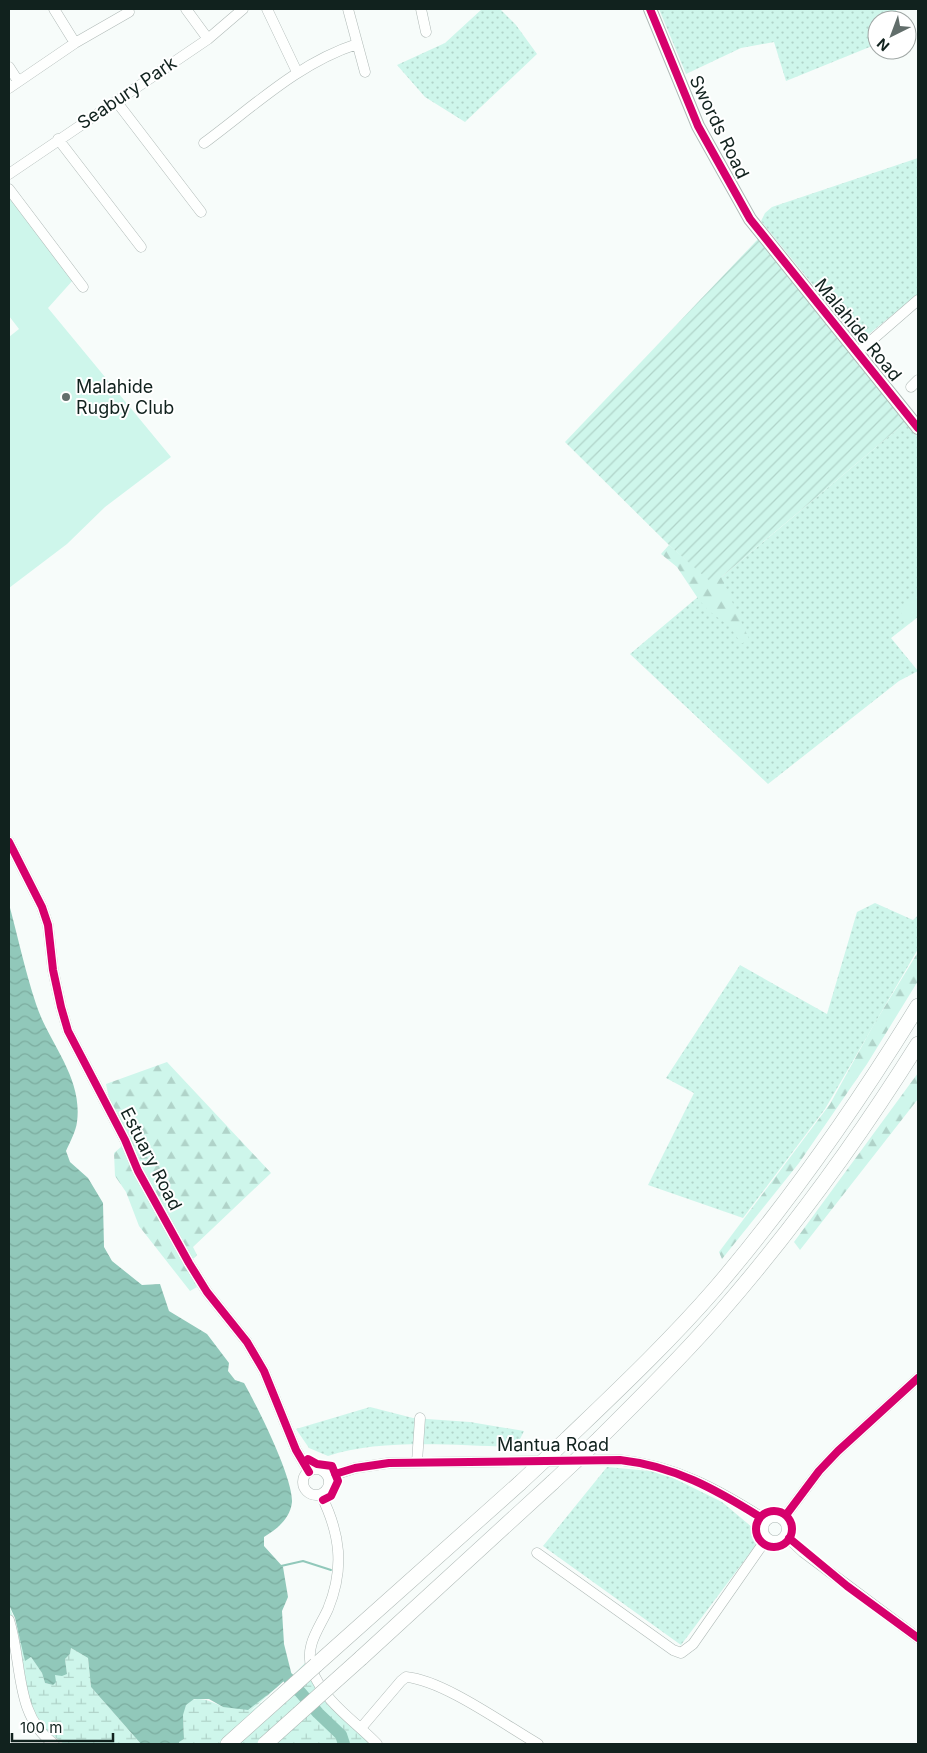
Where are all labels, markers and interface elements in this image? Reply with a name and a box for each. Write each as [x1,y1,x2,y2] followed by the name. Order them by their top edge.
[867,10,917,60] north arrow
[873,35,893,55] text: N
[73,52,180,133] street label: Seabury Park
[685,72,753,182] street label: Swords Road
[811,274,906,385] street label: Malahide Road
[76,376,174,418] place label: Malahide Rugby Club
[60,391,72,403] marker: Malahide Rugby Club
[117,1104,186,1214] street label: Estuary Road
[497,1434,609,1455] street label: Mantua Road
[12,1710,114,1742] scale bar
[20,1718,62,1737] text: 100 m

